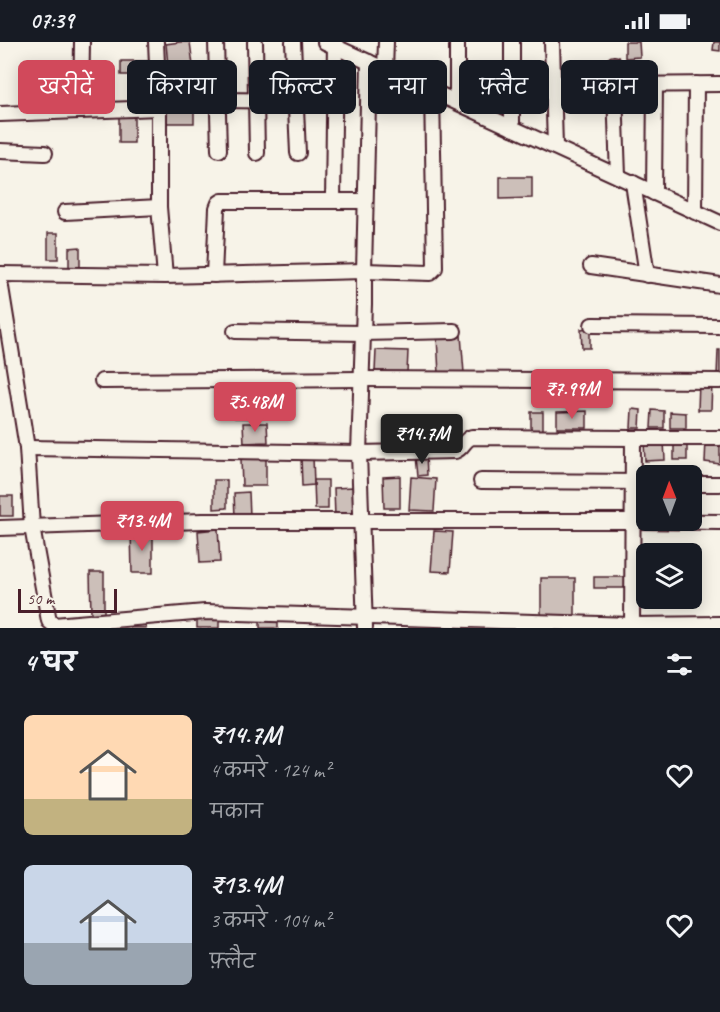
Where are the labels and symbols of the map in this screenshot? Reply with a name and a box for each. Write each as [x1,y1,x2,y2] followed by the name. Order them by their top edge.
[523,369,621,420] pin: ₹7.99M
[206,382,304,433] pin: ₹5.48M
[373,414,471,465] pin: ₹14.7M
[636,465,702,531] north arrow
[93,501,191,552] pin: ₹13.4M
[18,586,117,614] scale bar

